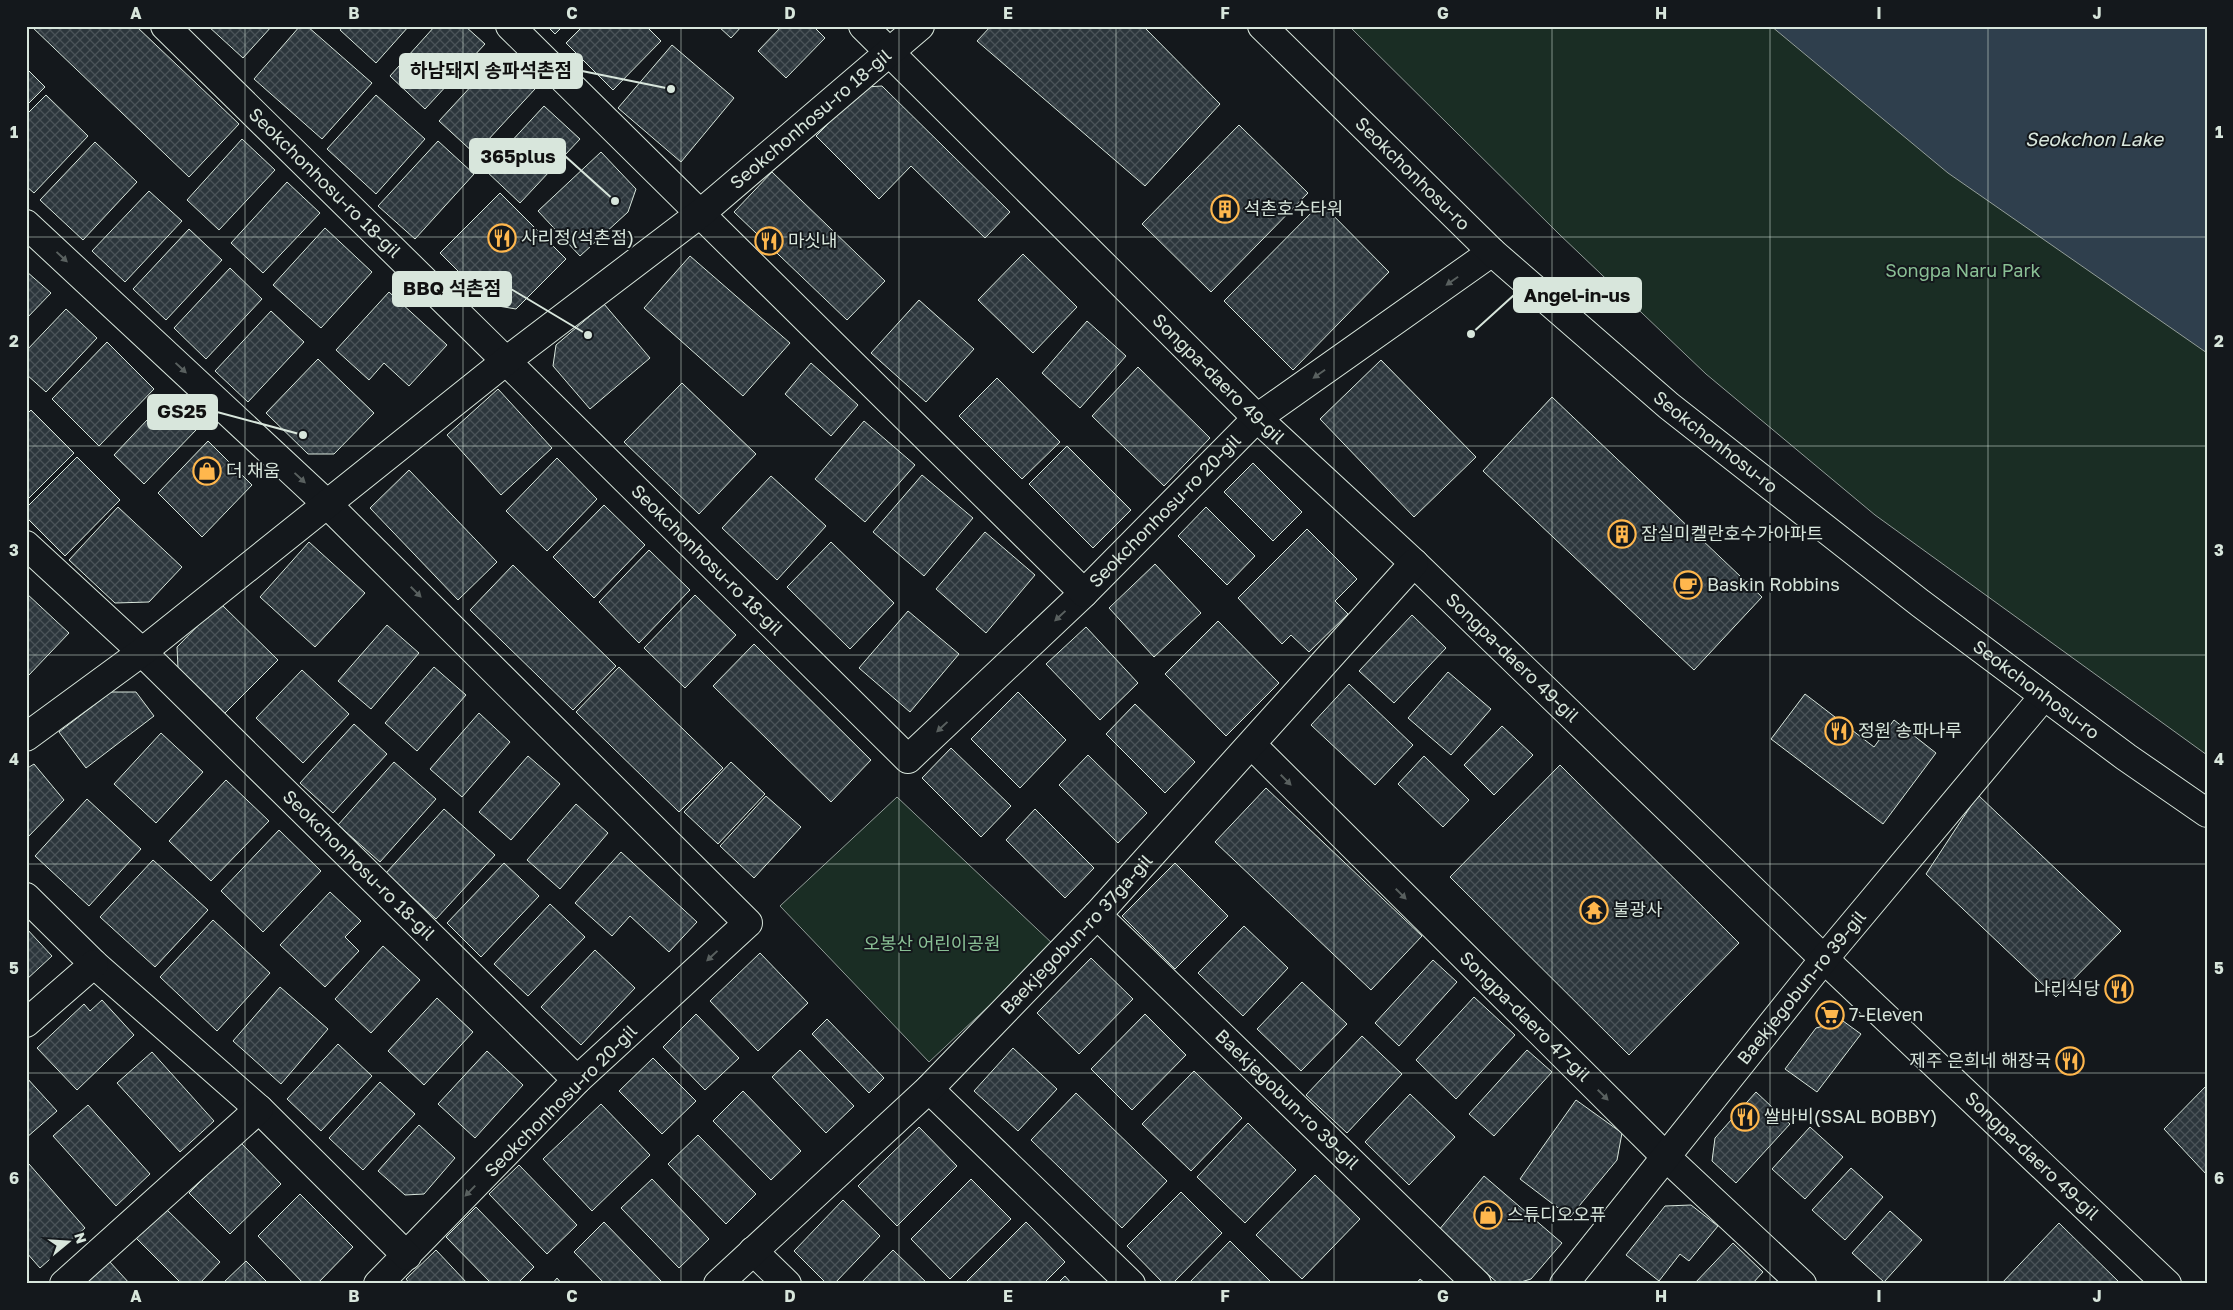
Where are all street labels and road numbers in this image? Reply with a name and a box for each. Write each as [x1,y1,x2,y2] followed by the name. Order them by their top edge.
[725,43,895,193] street label: Seokchonhosu-ro 18-gil
[245,103,406,262] street label: Seokchonhosu-ro 18-gil
[1351,112,1475,234] street label: Seokchonhosu-ro
[1148,308,1290,448] street label: Songpa-daero 49-gil
[1649,386,1783,497] street label: Seokchonhosu-ro
[1084,429,1245,592] street label: Seokchonhosu-ro 20-gil
[627,479,789,639] street label: Seokchonhosu-ro 18-gil
[1442,588,1584,727] street label: Songpa-daero 49-gil
[1969,635,2104,743] street label: Seokchonhosu-ro
[279,785,440,945] street label: Seokchonhosu-ro 18-gil
[995,849,1157,1018] street label: Baekjegobun-ro 37ga-gil
[1732,905,1870,1068] street label: Baekjegobun-ro 39-gil
[1456,946,1596,1086] street label: Songpa-daero 47-gil
[479,1019,641,1181] street label: Seokchonhosu-ro 20-gil
[1211,1024,1365,1174] street label: Baekjegobun-ro 39-gil
[1961,1087,2105,1224] street label: Songpa-daero 49-gil

